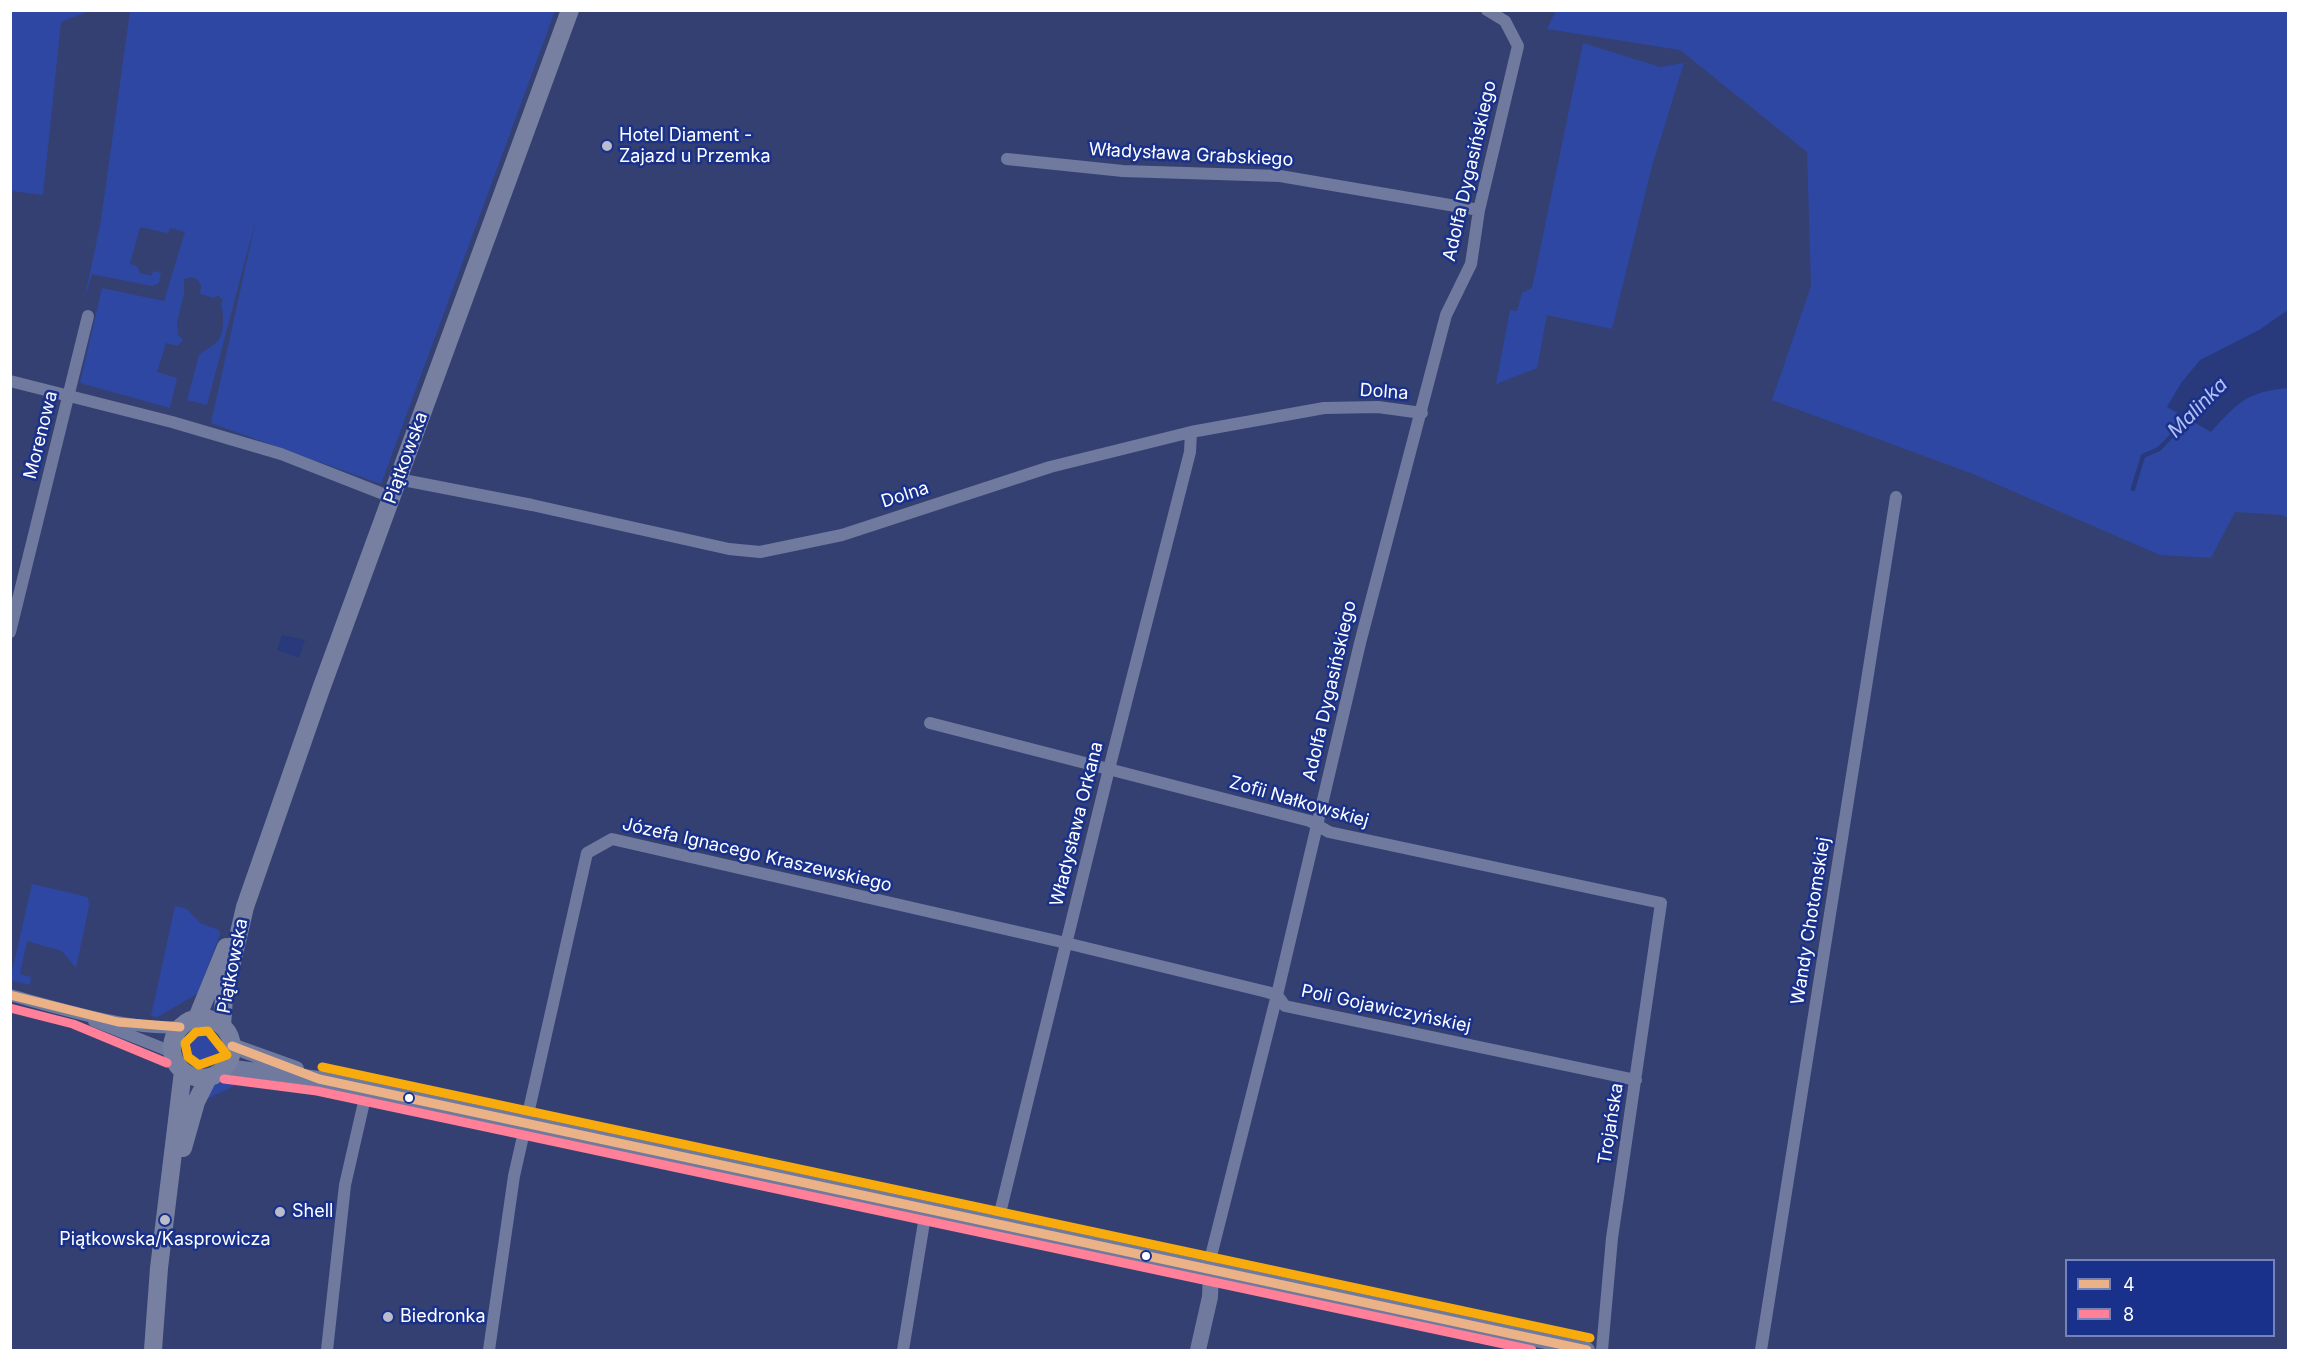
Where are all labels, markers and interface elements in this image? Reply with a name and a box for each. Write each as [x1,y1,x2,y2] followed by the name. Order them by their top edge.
[1439,79,1501,263] street label: Adolfa Dygasińskiego
[619,125,771,168] place label: Hotel Diament - Zajazd u Przemka
[600,139,614,153] marker: Hotel Diament - Zajazd u Przemka
[1088,139,1294,171] street label: Władysława Grabskiego
[2163,373,2233,443] water label: Malinka
[1359,380,1409,404] street label: Dolna
[20,389,62,481] street label: Morenowa
[379,409,433,507] street label: Piątkowska
[878,477,932,513] street label: Dolna
[1299,599,1361,783] street label: Adolfa Dygasińskiego
[1046,739,1108,909] street label: Władysława Orkana
[1227,772,1371,832] street label: Zofii Nałkowskiej
[620,813,894,897] street label: Józefa Ignacego Kraszewskiego
[1787,836,1835,1006] street label: Wandy Chotomskiej
[213,917,253,1015] street label: Piątkowska
[1299,980,1473,1038] street label: Poli Gojawiczyńskiej
[1594,1082,1628,1166] street label: Trojańska
[403,1092,415,1104] unlabelled marker
[292,1201,333,1223] place label: Shell
[273,1205,287,1219] marker: Shell
[158,1213,172,1227] marker: Piątkowska/Kasprowicza
[59,1229,271,1251] place label: Piątkowska/Kasprowicza
[1140,1250,1152,1262] unlabelled marker
[2065,1259,2275,1337] legend
[2123,1274,2135,1295] text: 4
[2123,1304,2134,1325] text: 8
[400,1306,486,1328] place label: Biedronka
[381,1310,395,1324] marker: Biedronka

